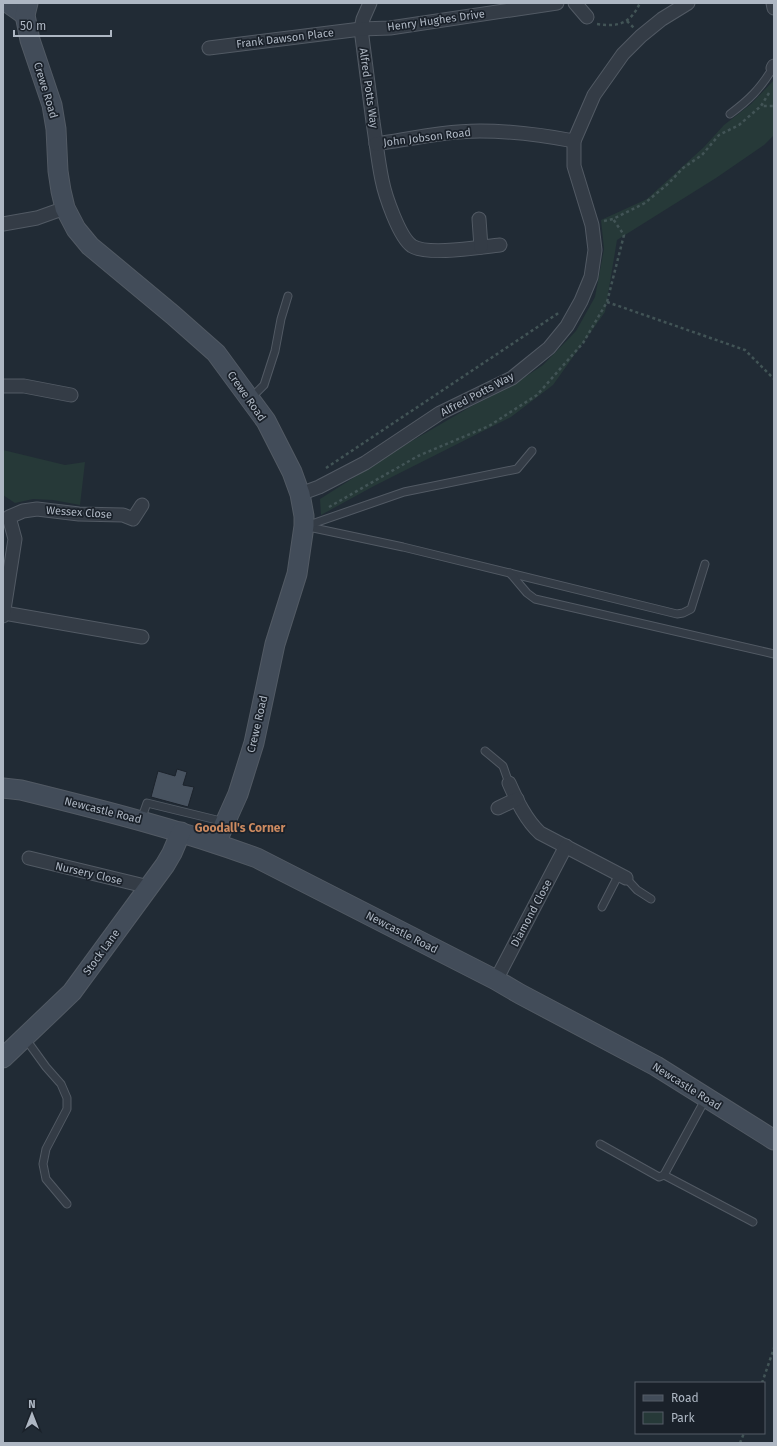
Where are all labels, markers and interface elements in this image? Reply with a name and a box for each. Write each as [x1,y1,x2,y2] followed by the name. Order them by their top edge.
[386,7,486,34] street label: Henry Hughes Drive
[14,12,111,38] scale bar
[20,19,46,33] text: 50 m
[236,26,335,51] street label: Frank Dawson Place
[356,47,381,130] street label: Alfred Potts Way
[31,60,60,120] street label: Crewe Road
[383,126,472,149] street label: John Jobson Road
[225,369,269,424] street label: Crewe Road
[438,369,517,419] street label: Alfred Potts Way
[46,504,112,521] street label: Wessex Close
[245,694,270,754] street label: Crewe Road
[63,795,143,826] street label: Newcastle Road
[195,821,285,835] district label: Goodall's Corner
[54,859,124,888] street label: Nursery Close
[508,877,555,949] street label: Diamond Close
[364,909,440,956] street label: Newcastle Road
[80,927,122,978] street label: Stock Lane
[650,1060,724,1113] street label: Newcastle Road
[635,1382,765,1434] legend
[671,1391,699,1405] text: Road
[12,1394,52,1434] north arrow
[28,1398,36,1411] text: N
[671,1411,695,1425] text: Park

